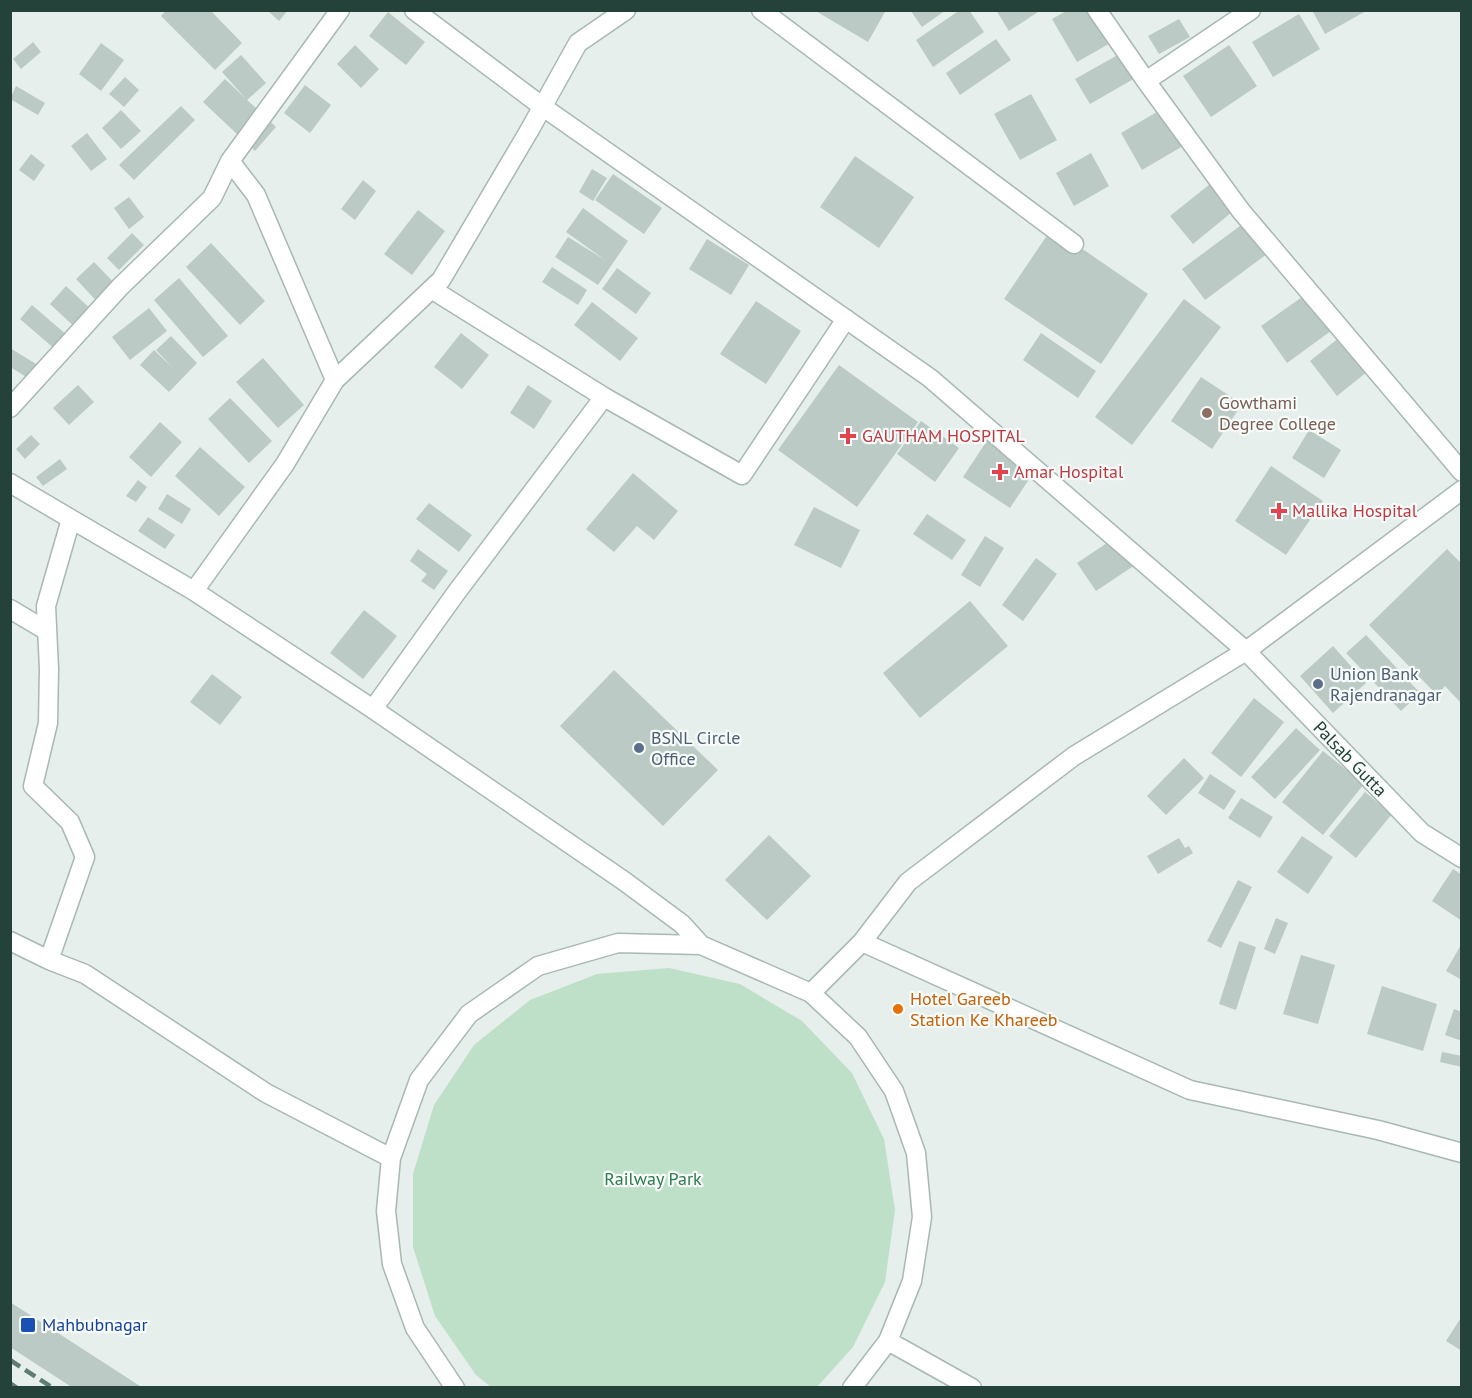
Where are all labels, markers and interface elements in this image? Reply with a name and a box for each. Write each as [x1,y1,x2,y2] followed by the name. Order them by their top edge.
[1219,391,1336,435] place label: Gowthami Degree College
[1200,406,1214,420] marker: Gowthami Degree College
[862,424,1025,447] place label: GAUTHAM HOSPITAL
[839,427,857,445] marker: GAUTHAM HOSPITAL
[1014,460,1124,483] place label: Amar Hospital
[991,463,1009,481] marker: Amar Hospital
[1292,499,1418,522] place label: Mallika Hospital
[1270,502,1288,520] marker: Mallika Hospital
[1330,662,1441,706] place label: Union Bank Rajendranagar
[1311,677,1325,691] marker: Union Bank Rajendranagar
[1309,716,1392,801] street label: Palsab Gutta
[651,726,740,770] place label: BSNL Circle Office
[632,741,646,755] marker: BSNL Circle Office
[910,987,1058,1031] place label: Hotel Gareeb Station Ke Khareeb
[891,1002,905,1016] marker: Hotel Gareeb Station Ke Khareeb
[604,1167,702,1190] park label: Railway Park
[42,1313,148,1336] place label: Mahbubnagar
[19,1316,37,1334] marker: Mahbubnagar

